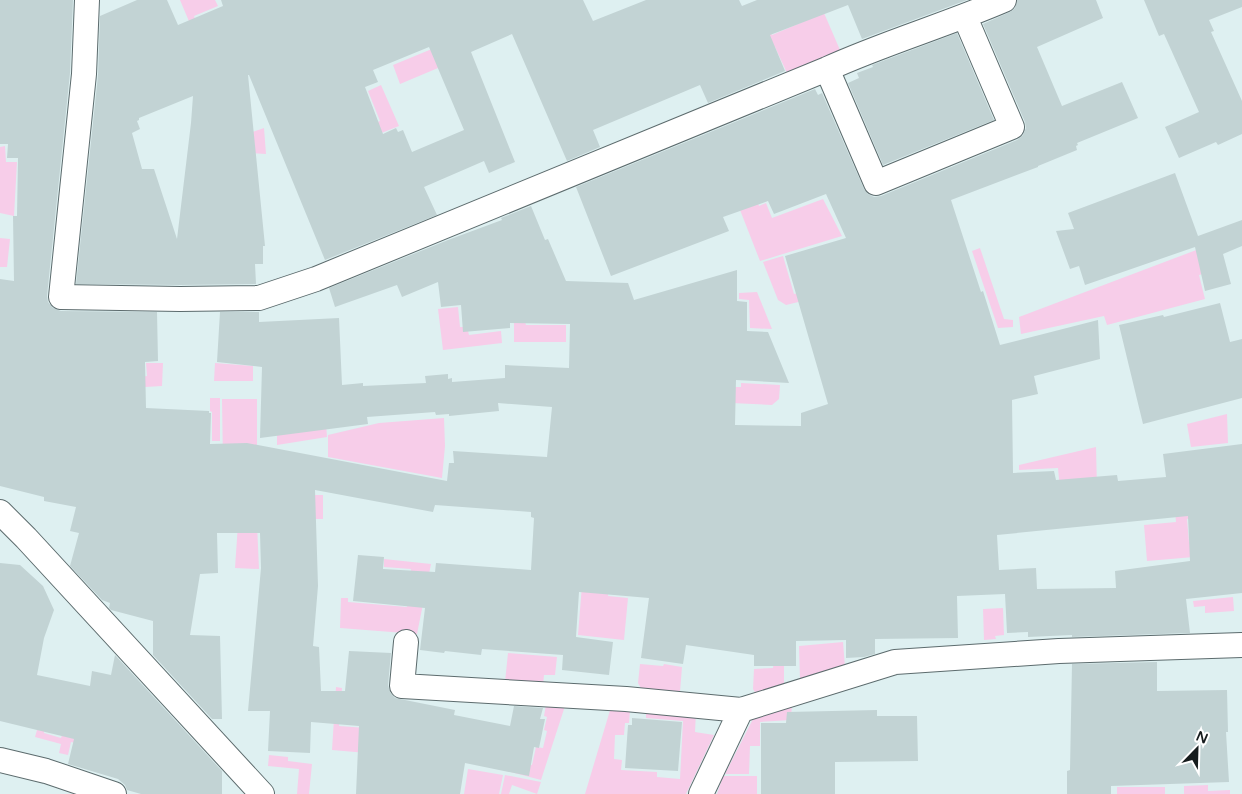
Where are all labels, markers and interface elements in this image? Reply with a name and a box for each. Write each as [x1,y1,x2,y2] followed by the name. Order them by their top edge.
[1172,724,1222,774] north arrow
[1193,727,1210,748] text: N

